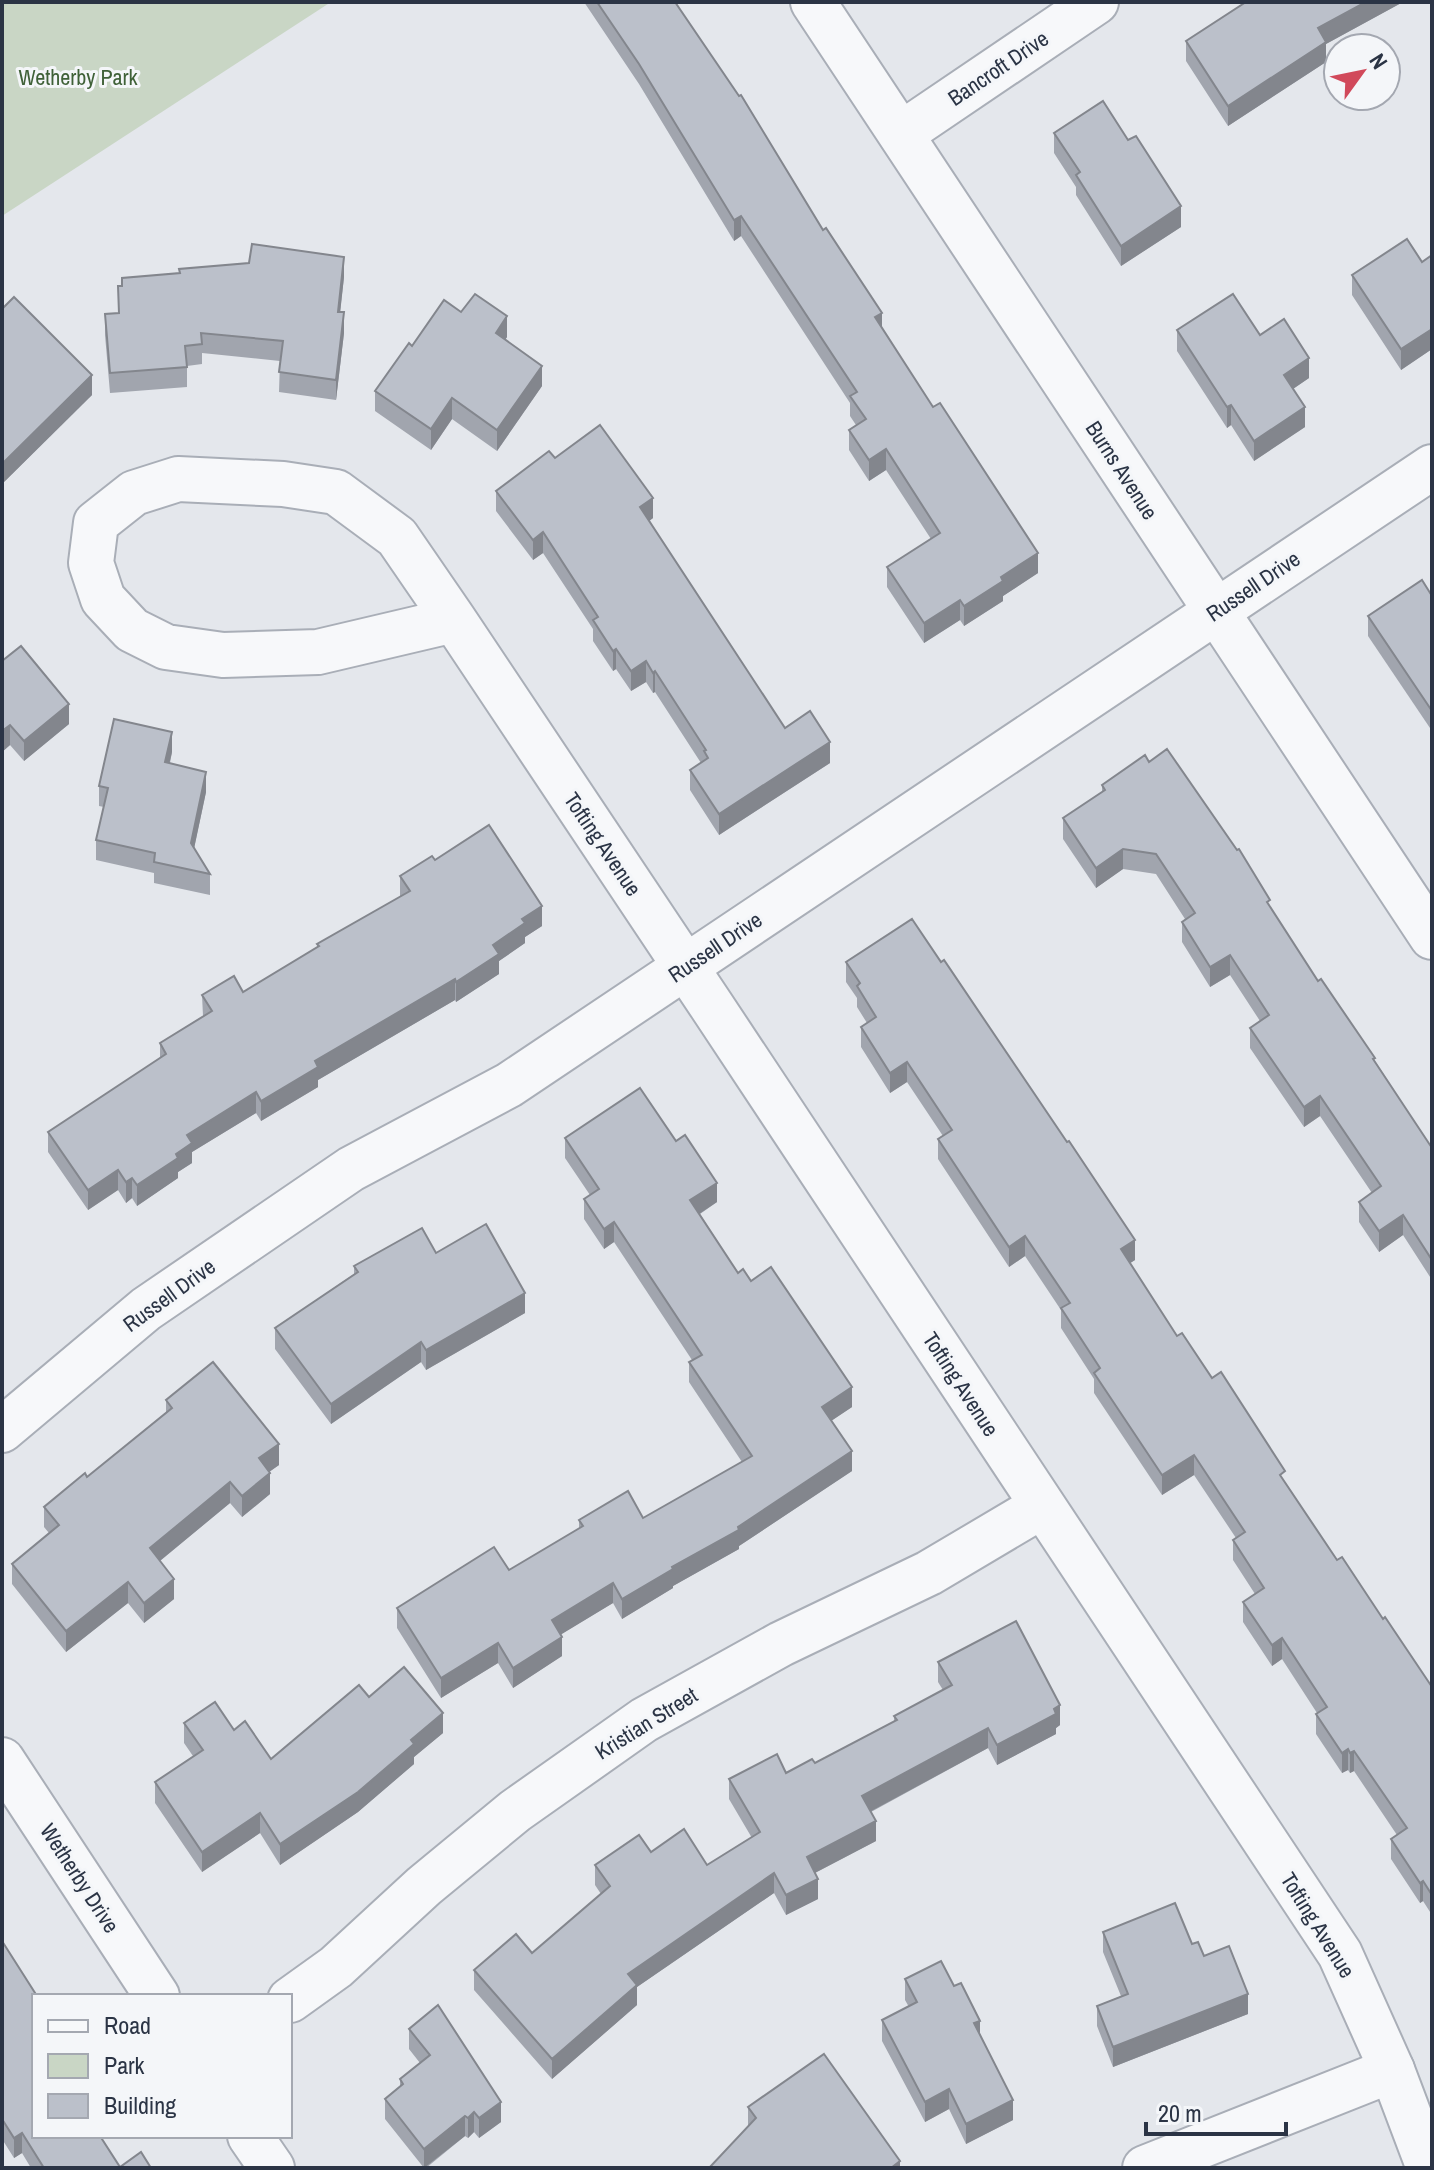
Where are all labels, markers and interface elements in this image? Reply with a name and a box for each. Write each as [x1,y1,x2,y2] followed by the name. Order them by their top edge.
[942,23,1054,113] street label: Bancroft Drive
[1322,32,1402,112] north arrow
[1363,47,1395,75] text: N
[19,62,138,92] park label: Wetherby Park
[1079,415,1165,525] street label: Burns Avenue
[1200,544,1306,628] street label: Russell Drive
[557,786,649,902] street label: Tofting Avenue
[662,905,768,989] street label: Russell Drive
[117,1251,221,1339] street label: Russell Drive
[916,1326,1006,1442] street label: Tofting Avenue
[589,1680,703,1766] street label: Kristian Street
[33,1817,127,1939] street label: Wetherby Drive
[1274,1867,1362,1983] street label: Tofting Avenue
[32,1994,292,2138] legend
[104,2009,151,2041] text: Road
[104,2049,145,2081] text: Park
[1146,2086,1286,2136] scale bar
[104,2089,176,2121] text: Building
[1158,2097,1202,2129] text: 20 m

